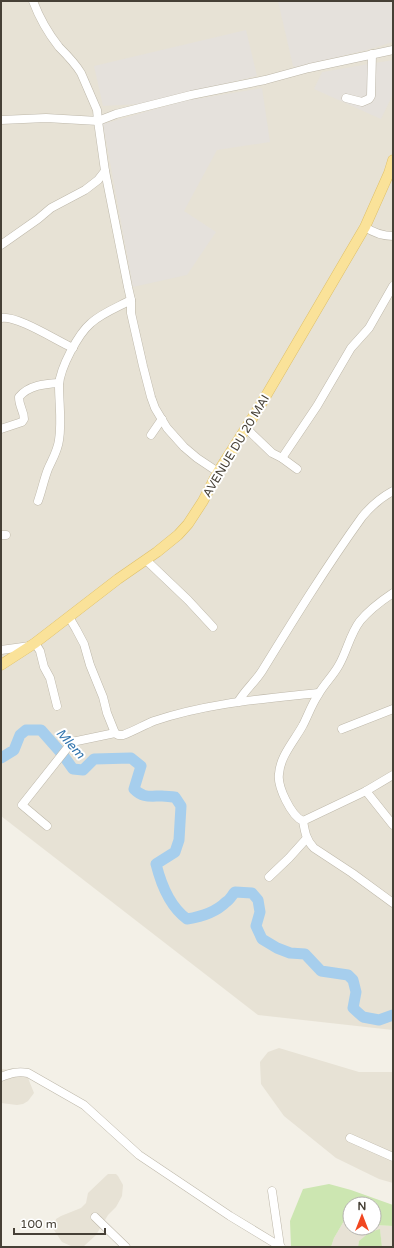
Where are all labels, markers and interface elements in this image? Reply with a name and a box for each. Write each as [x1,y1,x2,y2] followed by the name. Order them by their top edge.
[200,392,272,500] street label: AVENUE DU 20 MAI
[53,725,89,763] water label: Mlem
[342,1196,382,1236] north arrow
[358,1200,366,1213] text: N
[14,1210,105,1236] scale bar
[20,1217,57,1231] text: 100 m

